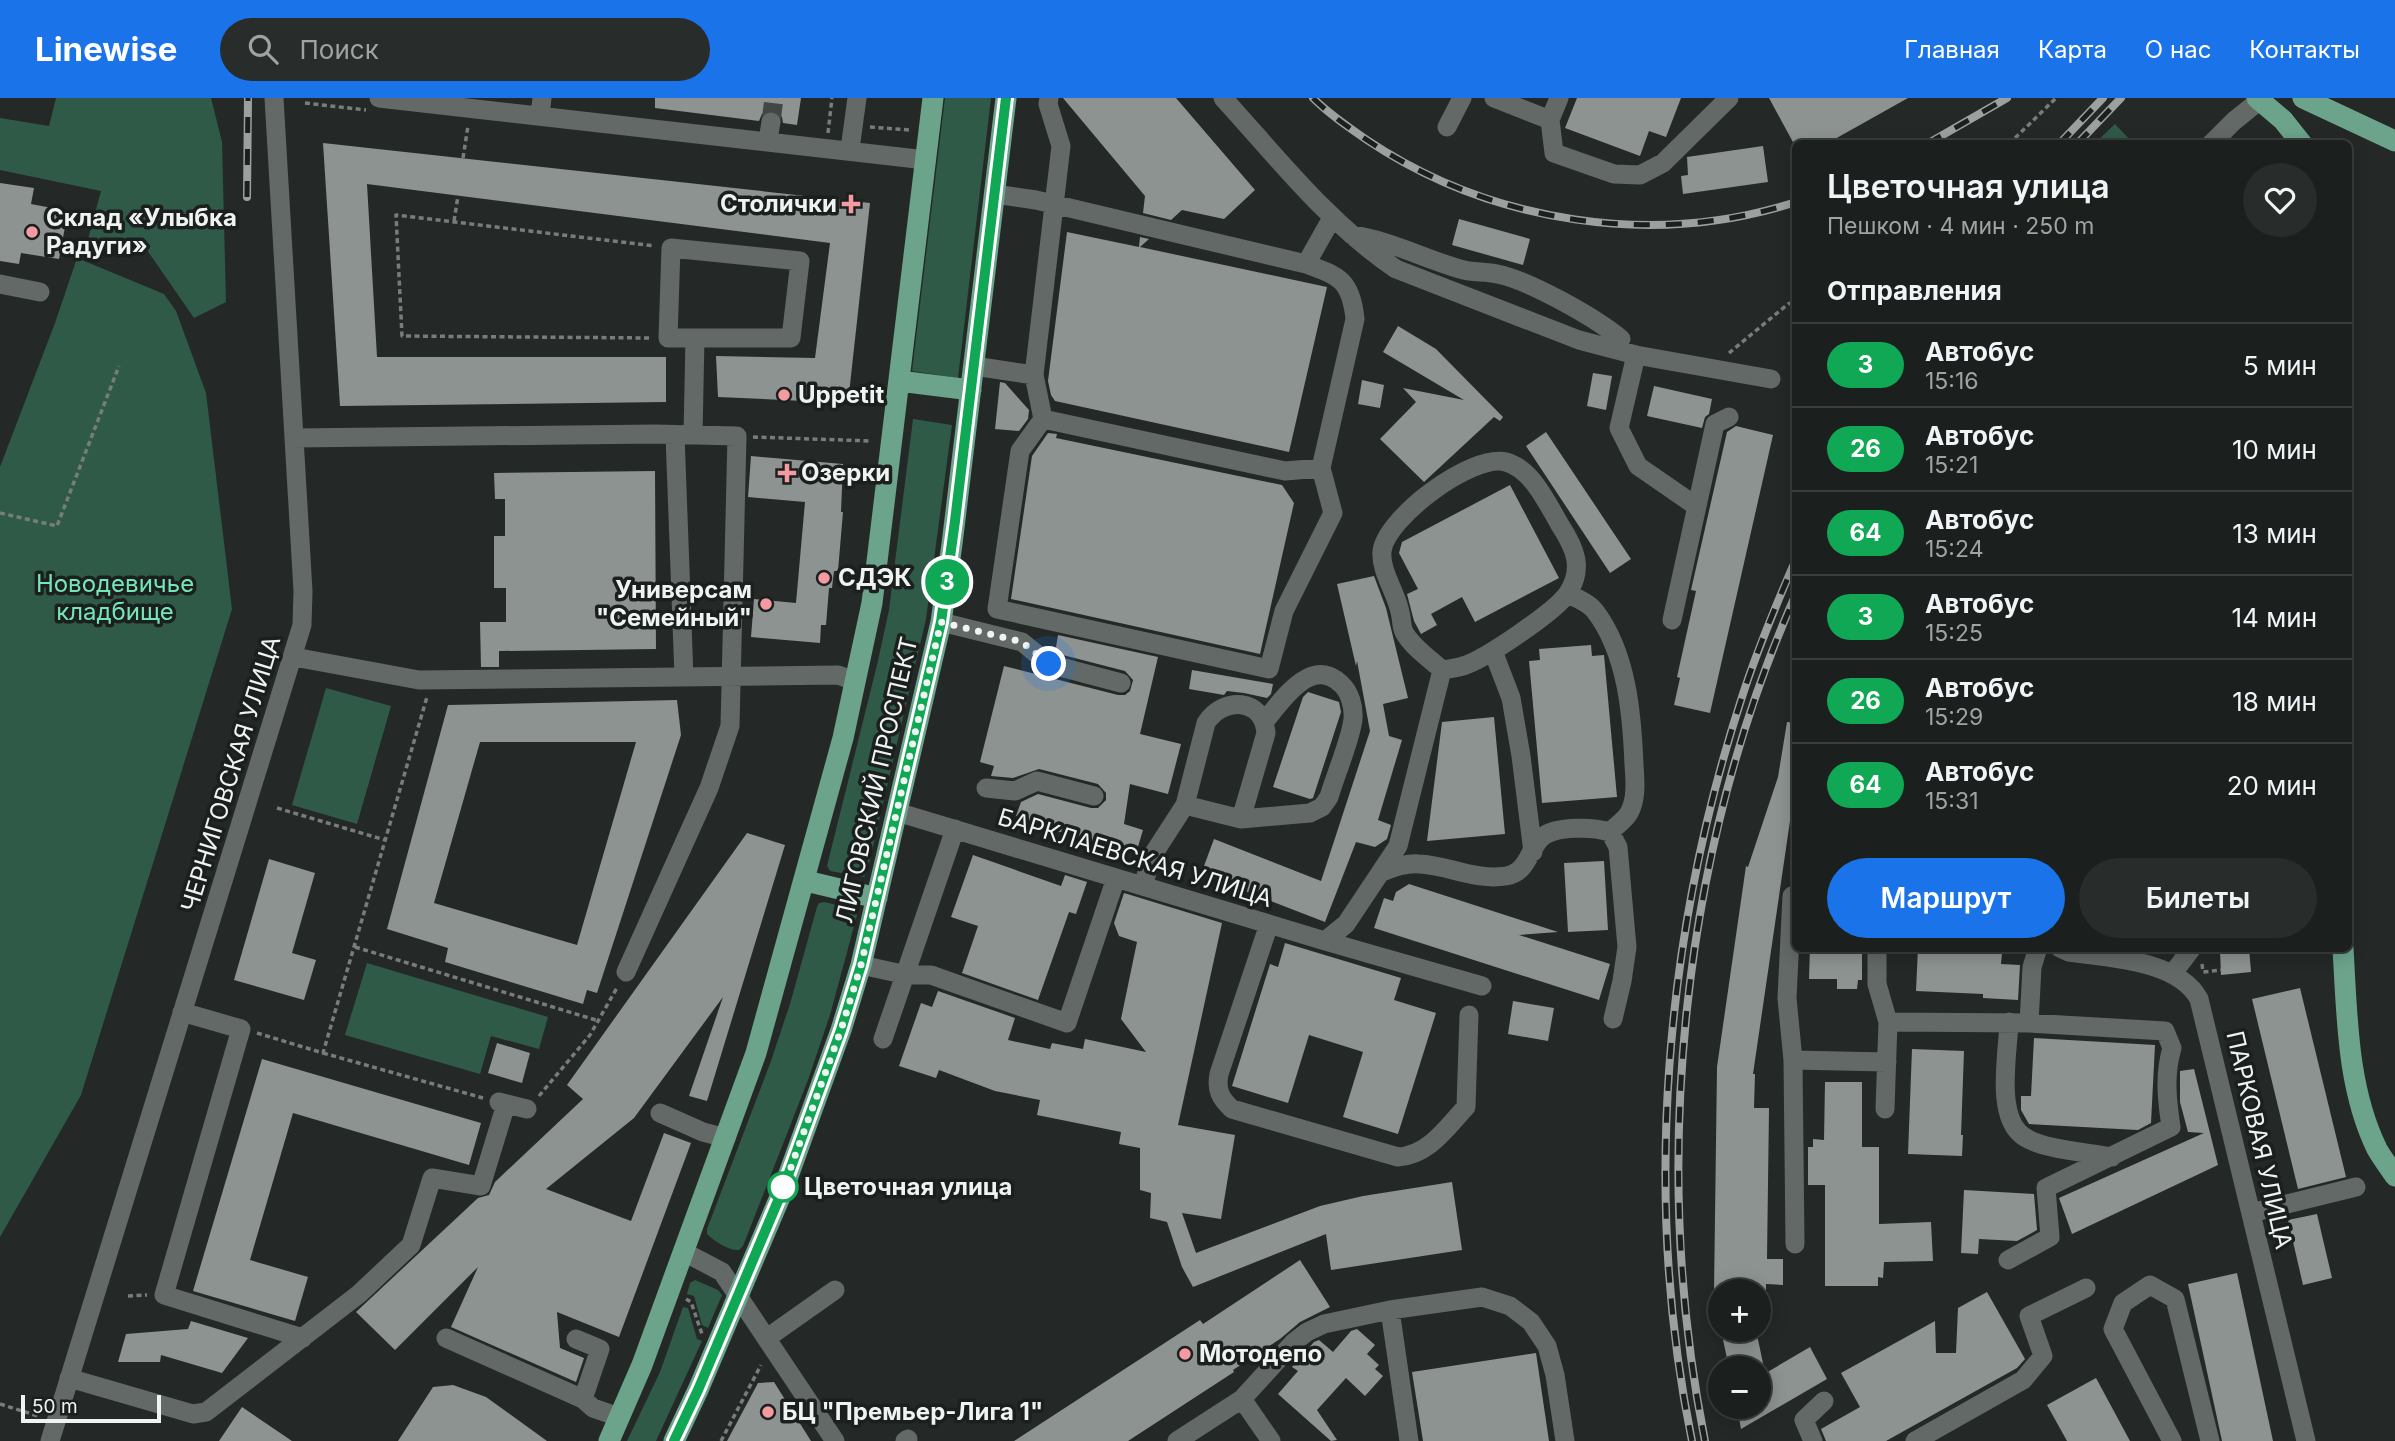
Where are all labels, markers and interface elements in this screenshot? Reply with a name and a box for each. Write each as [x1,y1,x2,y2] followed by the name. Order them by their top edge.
[220,18,710,81] search box
[35,29,178,69] text: Linewise
[244,30,282,68] icon: search
[300,34,379,65] text: Поиск
[1904,35,2000,64] text: Главная
[2038,35,2107,64] text: Карта
[2145,35,2211,64] text: О нас
[2249,35,2360,64] text: Контакты
[2243,163,2317,237] button: heart
[1827,166,2110,206] text: Цветочная улица
[720,189,837,218] place label: Столички
[843,196,859,212] marker: Столички
[46,203,237,260] place label: Склад «Улыбка Радуги»
[1827,212,2094,240] text: Пешком · 4 мин · 250 m
[24,224,40,240] marker: Склад «Улыбка Радуги»
[1827,275,2002,306] text: Отправления
[1925,336,2034,367] text: Автобус
[1858,350,1873,379] text: 3
[2243,350,2317,381] text: 5 мин
[1925,367,1979,395] text: 15:16
[798,380,884,409] place label: Uppetit
[776,387,792,403] marker: Uppetit
[1925,420,2034,451] text: Автобус
[1850,434,1881,463] text: 26
[2232,434,2317,465] text: 10 мин
[1925,451,1978,479] text: 15:21
[801,458,890,487] place label: Озерки
[779,465,795,481] marker: Озерки
[1925,504,2034,535] text: Автобус
[1850,518,1881,547] text: 64
[2232,518,2317,549] text: 13 мин
[1925,535,1984,563] text: 15:24
[924,559,970,605] line badge: 3
[838,563,912,592] place label: СДЭК
[939,567,955,596] text: 3
[36,569,194,626] park label: Новодевичье кладбище
[816,570,832,586] marker: СДЭК
[596,575,752,632] place label: Универсам "Семейный"
[1925,588,2034,619] text: Автобус
[758,596,774,612] marker: Универсам "Семейный"
[1858,602,1873,631] text: 3
[2232,602,2317,633] text: 14 мин
[1925,619,1983,647] text: 15:25
[175,632,286,915] street label: ЧЕРНИГОВСКАЯ УЛИЦА
[828,634,924,926] street label: ЛИГОВСКИЙ ПРОСПЕКТ
[1031,646,1066,681] your location
[1925,672,2034,703] text: Автобус
[1850,686,1881,715] text: 26
[2232,686,2317,717] text: 18 мин
[1925,703,1983,731] text: 15:29
[1925,756,2034,787] text: Автобус
[1850,770,1881,799] text: 64
[2227,770,2317,801] text: 20 мин
[1925,787,1979,815] text: 15:31
[994,802,1276,913] street label: БАРКЛАЕВСКАЯ УЛИЦА
[1827,858,2065,938] button: Маршрут
[2079,858,2317,938] button: Билеты
[2220,1028,2299,1252] street label: ПАРКОВАЯ УЛИЦА
[768,1172,798,1202] marker: Цветочная улица
[804,1172,1013,1201] place label: Цветочная улица
[1708,1279,1771,1419] map controls
[1708,1279,1771,1342] button: +
[1199,1339,1322,1368] place label: Мотодепо
[1177,1346,1193,1362] marker: Мотодепо
[1708,1356,1771,1419] button: −
[21,1392,161,1424] scale bar
[32,1395,78,1418] text: 50 m
[782,1397,1043,1426] place label: БЦ "Премьер-Лига 1"
[760,1404,776,1420] marker: БЦ "Премьер-Лига 1"

